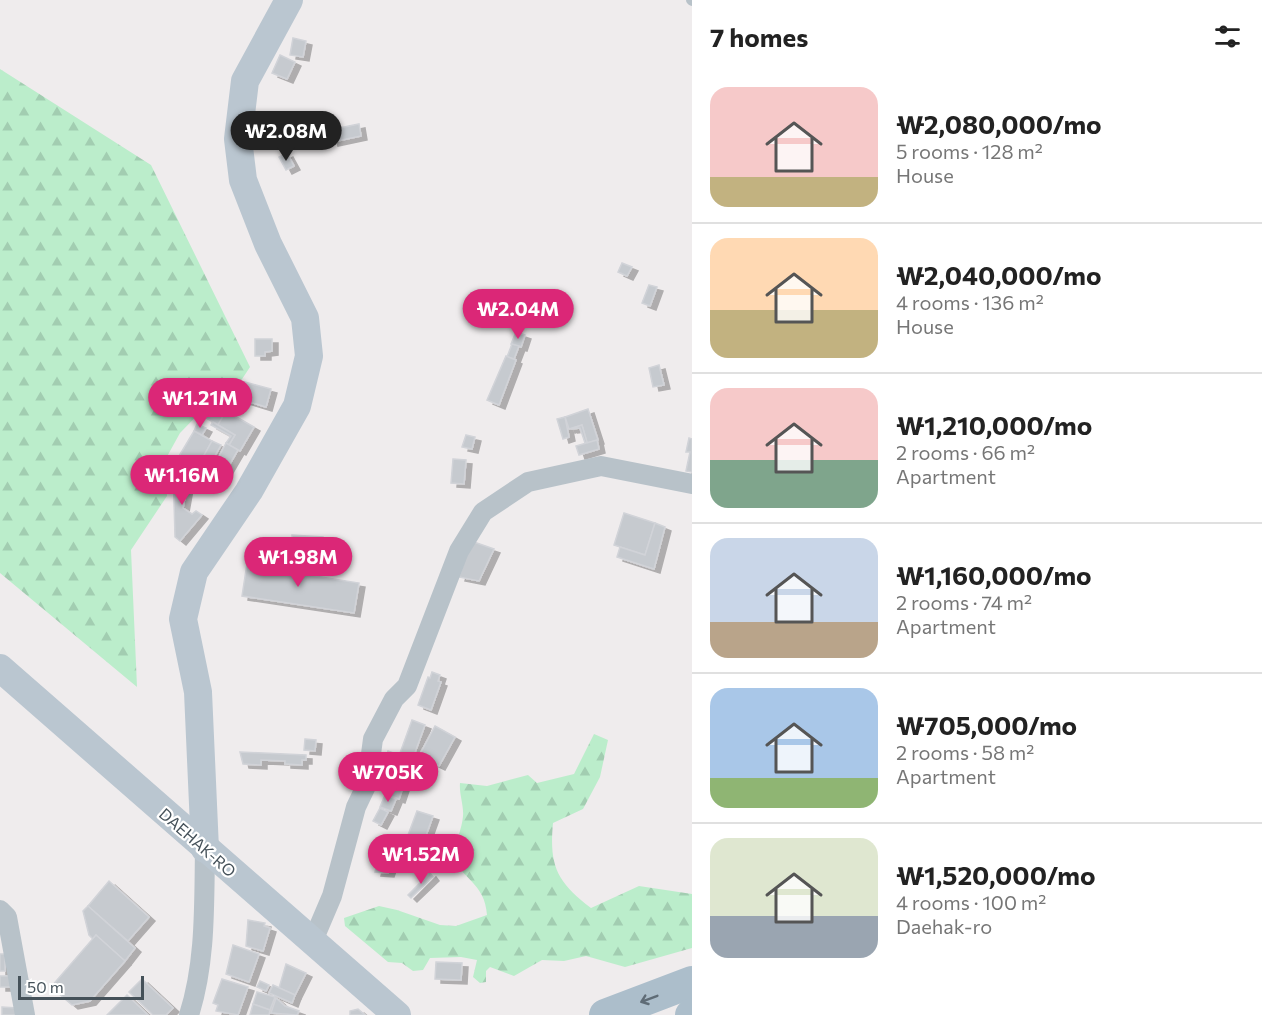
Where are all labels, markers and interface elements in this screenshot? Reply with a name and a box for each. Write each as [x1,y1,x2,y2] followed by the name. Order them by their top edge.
[1211,20,1244,53] icon: filters
[710,21,808,52] text: 7 homes
[896,108,1102,139] text: ₩2,080,000/mo
[237,111,335,162] pin: ₩2.08M
[758,111,830,183] icon: home
[245,118,327,142] text: ₩2.08M
[896,139,1043,163] text: 5 rooms · 128 m²
[896,163,954,187] text: House
[896,259,1102,290] text: ₩2,040,000/mo
[758,262,830,334] icon: home
[469,289,567,340] pin: ₩2.04M
[896,290,1044,314] text: 4 rooms · 136 m²
[477,296,559,320] text: ₩2.04M
[896,314,954,338] text: House
[151,378,249,429] pin: ₩1.21M
[162,385,238,409] text: ₩1.21M
[896,409,1092,440] text: ₩1,210,000/mo
[758,412,830,484] icon: home
[896,440,1035,464] text: 2 rooms · 66 m²
[133,455,231,506] pin: ₩1.16M
[144,462,220,486] text: ₩1.16M
[896,464,996,488] text: Apartment
[249,537,347,588] pin: ₩1.98M
[258,544,338,568] text: ₩1.98M
[896,559,1092,590] text: ₩1,160,000/mo
[758,562,830,634] icon: home
[896,590,1032,614] text: 2 rooms · 74 m²
[896,614,996,638] text: Apartment
[896,709,1077,740] text: ₩705,000/mo
[758,712,830,784] icon: home
[896,740,1034,764] text: 2 rooms · 58 m²
[346,752,430,803] pin: ₩705K
[352,759,424,783] text: ₩705K
[896,764,996,788] text: Apartment
[156,804,240,880] street label: DAEHAK-RO
[372,834,470,885] pin: ₩1.52M
[382,841,460,865] text: ₩1.52M
[896,859,1096,890] text: ₩1,520,000/mo
[758,862,830,934] icon: home
[896,890,1046,914] text: 4 rooms · 100 m²
[896,914,992,938] text: Daehak-ro
[18,973,144,1000] scale bar
[27,977,64,996] text: 50 m
[640,994,658,1005] one-way arrow

